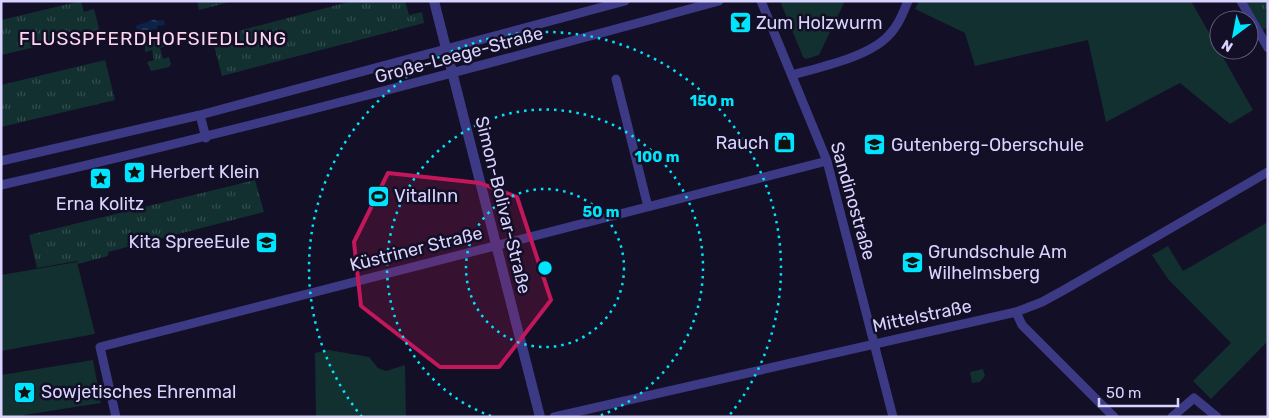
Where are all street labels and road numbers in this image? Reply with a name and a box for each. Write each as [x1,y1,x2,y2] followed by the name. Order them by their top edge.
[372,22,546,88] street label: Große-Leege-Straße
[470,114,536,296] street label: Simon-Bolivar-Straße
[826,139,880,263] street label: Sandinostraße
[347,222,485,276] street label: Küstriner Straße
[870,295,974,337] street label: Mittelstraße

